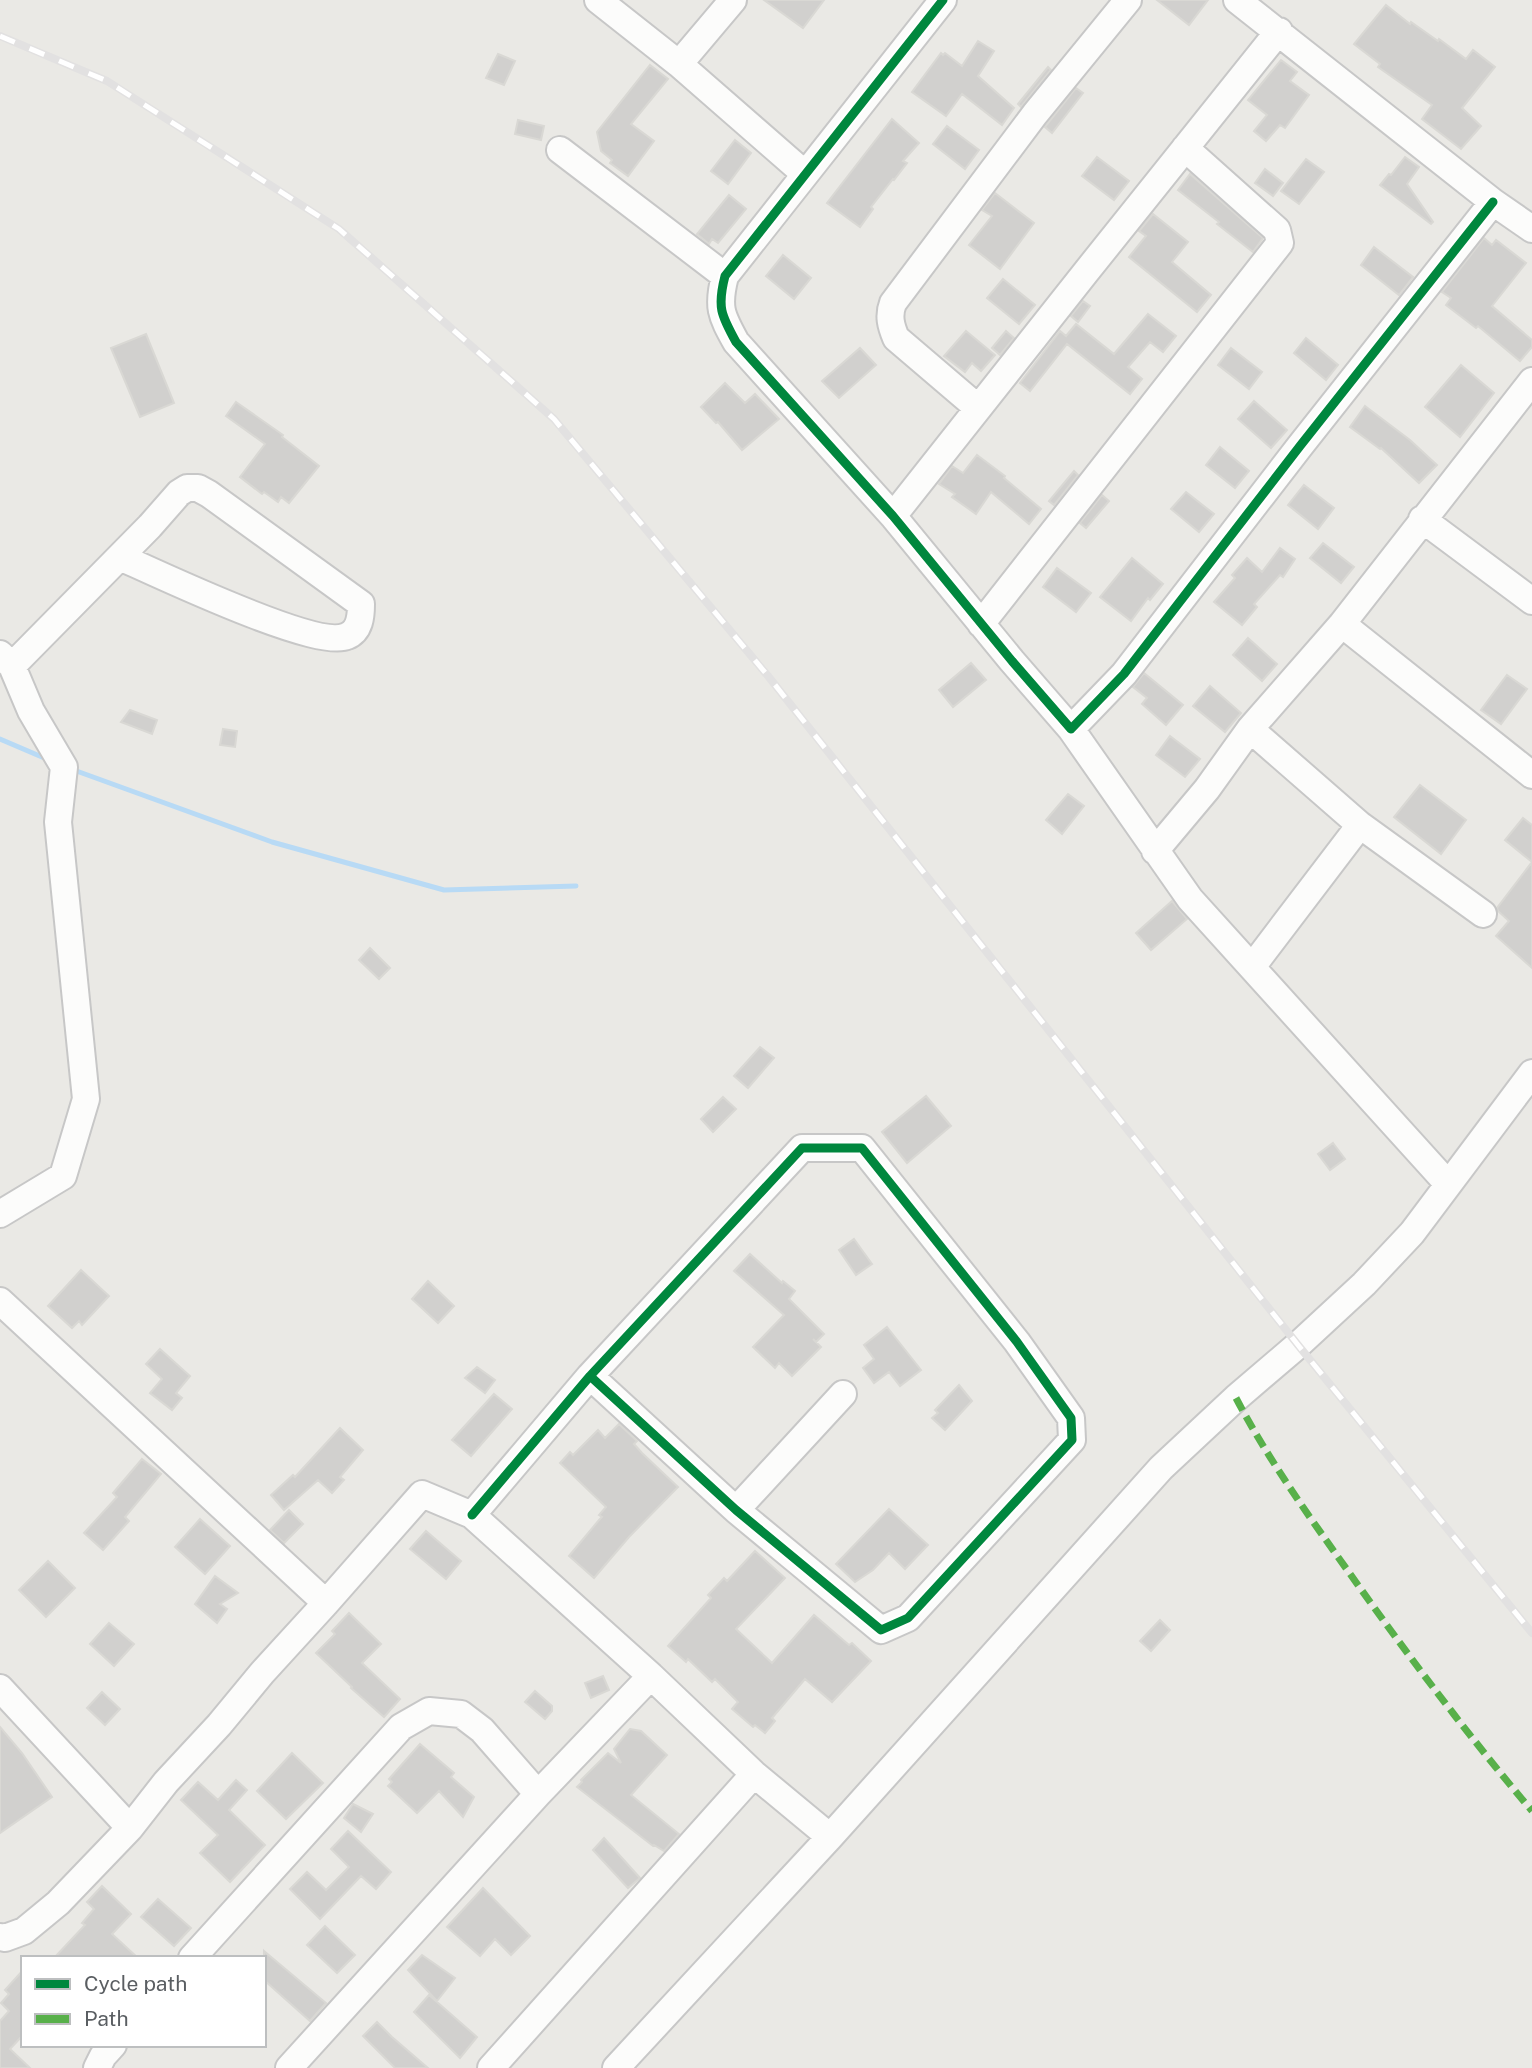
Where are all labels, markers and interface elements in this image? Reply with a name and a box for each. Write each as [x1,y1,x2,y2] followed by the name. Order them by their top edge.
[21,1956,266,2047] legend
[84,1971,187,1996] text: Cycle path
[84,2006,129,2031] text: Path

